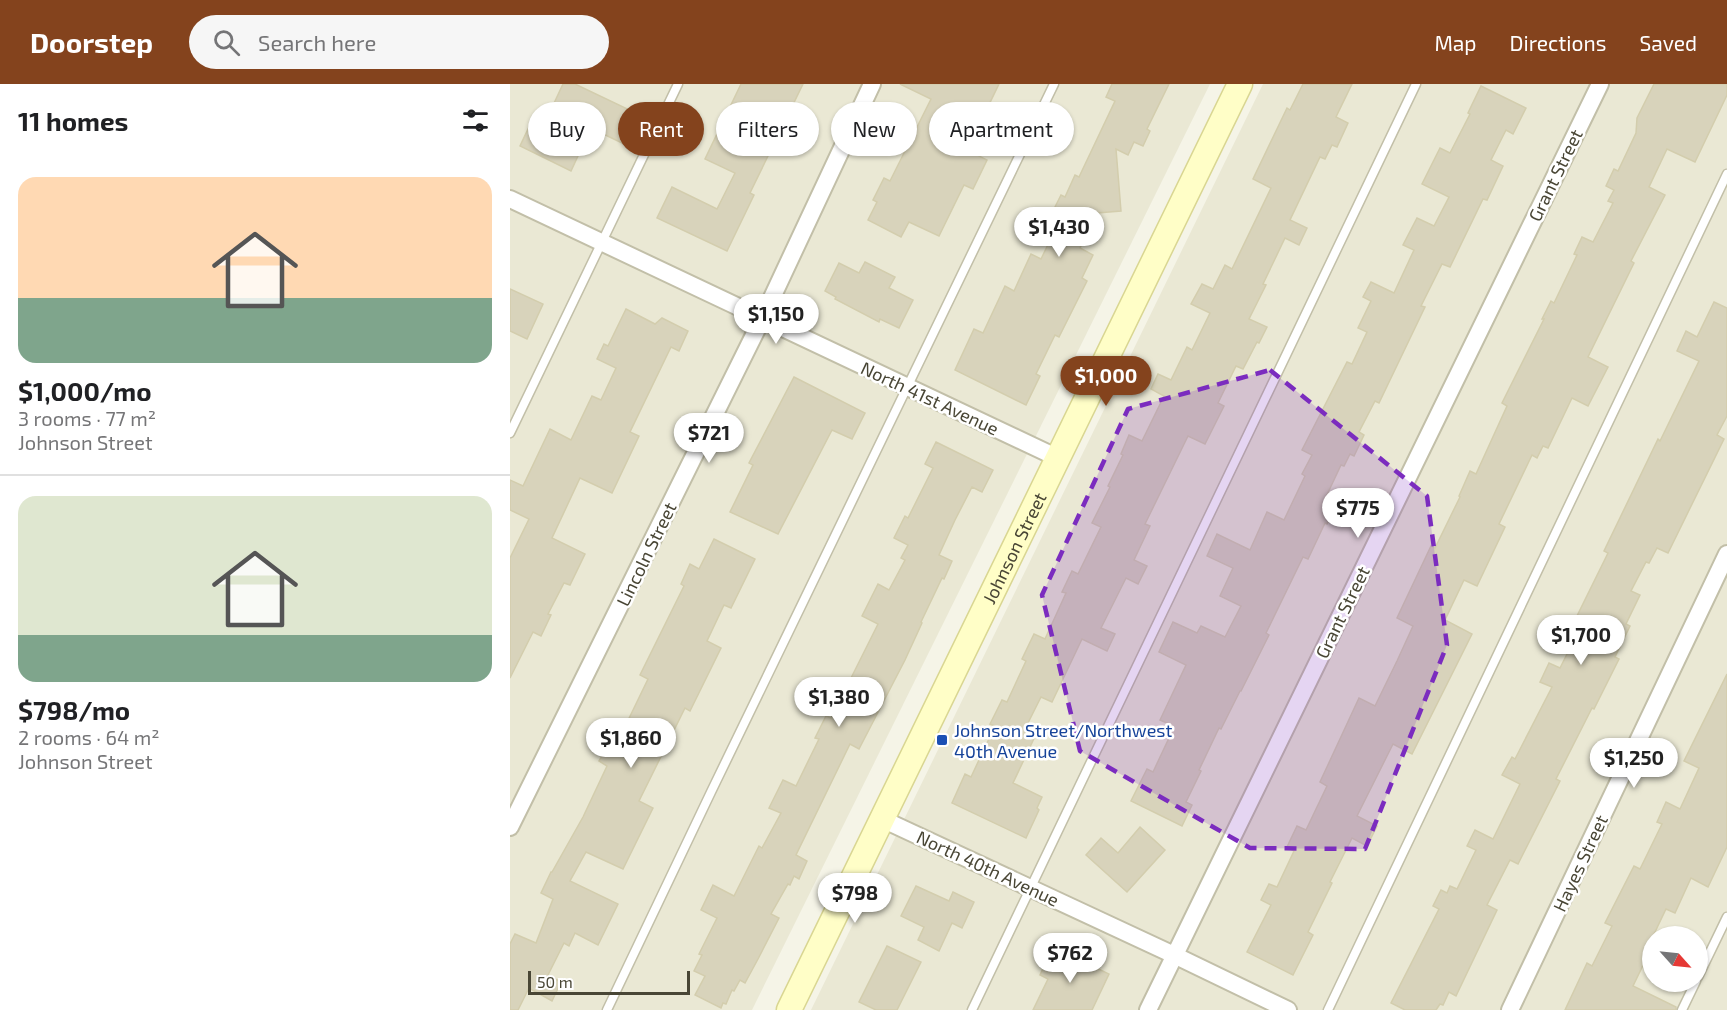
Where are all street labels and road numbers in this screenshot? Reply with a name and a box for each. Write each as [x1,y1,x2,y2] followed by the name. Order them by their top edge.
[1523,125,1587,225] street label: Grant Street
[858,356,1002,440] street label: North 41st Avenue
[978,488,1051,607] street label: Johnson Street
[611,498,681,610] street label: Lincoln Street
[1310,562,1374,662] street label: Grant Street
[1548,811,1612,915] street label: Hayes Street
[913,825,1063,911] street label: North 40th Avenue

